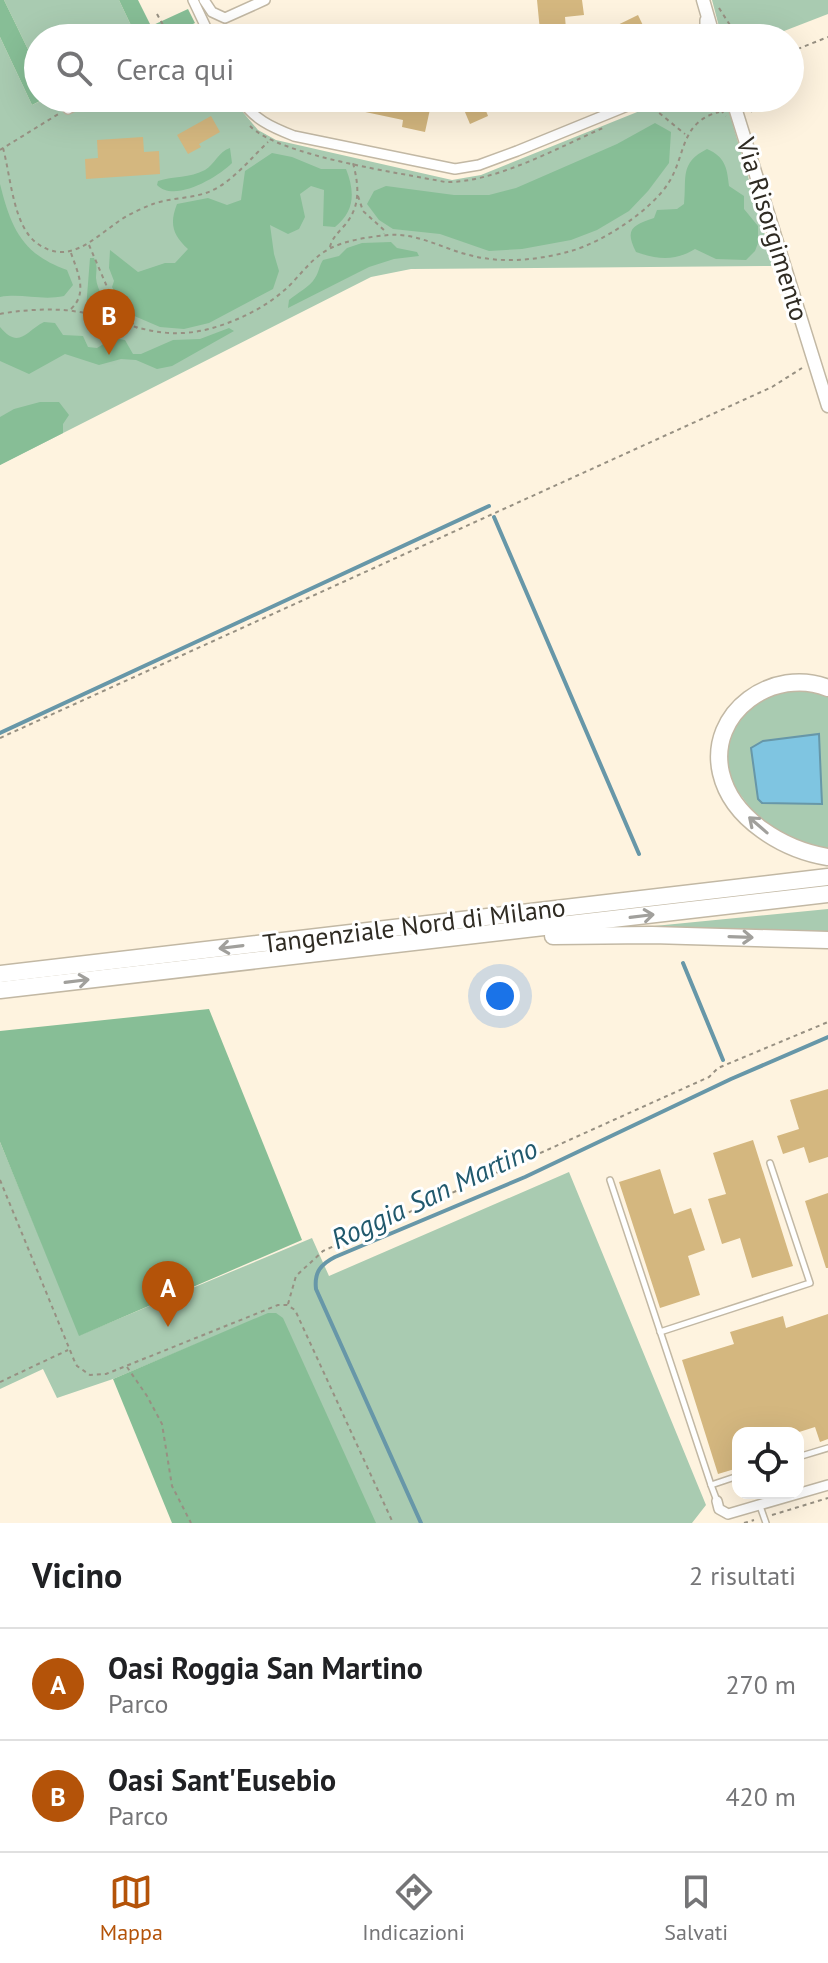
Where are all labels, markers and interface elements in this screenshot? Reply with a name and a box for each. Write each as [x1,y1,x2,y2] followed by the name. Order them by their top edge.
[24,24,804,112] search box
[52,46,96,90] icon: search
[116,49,234,88] text: Cerca qui
[729,133,817,325] street label: Via Risorgimento
[83,289,135,355] pin: B
[749,816,769,834] one-way arrow
[261,890,567,960] street label: Tangenziale Nord di Milano
[628,908,655,923] one-way arrow
[727,930,754,945] one-way arrow
[218,939,245,954] one-way arrow
[64,973,90,988] one-way arrow
[480,976,520,1016] your location
[325,1129,543,1257] water label: Roggia San Martino
[142,1261,194,1327] pin: A
[732,1427,804,1499] map controls
[732,1427,804,1499] button: locate
[32,1553,122,1597] text: Vicino
[689,1559,796,1592] text: 2 risultati
[108,1648,423,1687] text: Oasi Roggia San Martino
[50,1668,66,1701] text: A
[725,1668,796,1701] text: 270 m
[108,1687,168,1720] text: Parco
[108,1760,336,1799] text: Oasi Sant'Eusebio
[50,1780,66,1813] text: B
[725,1780,796,1813] text: 420 m
[108,1799,168,1832] text: Parco
[100,1870,163,1946] tab: Mappa
[362,1870,465,1946] tab: Indicazioni
[664,1870,728,1946] tab: Salvati

